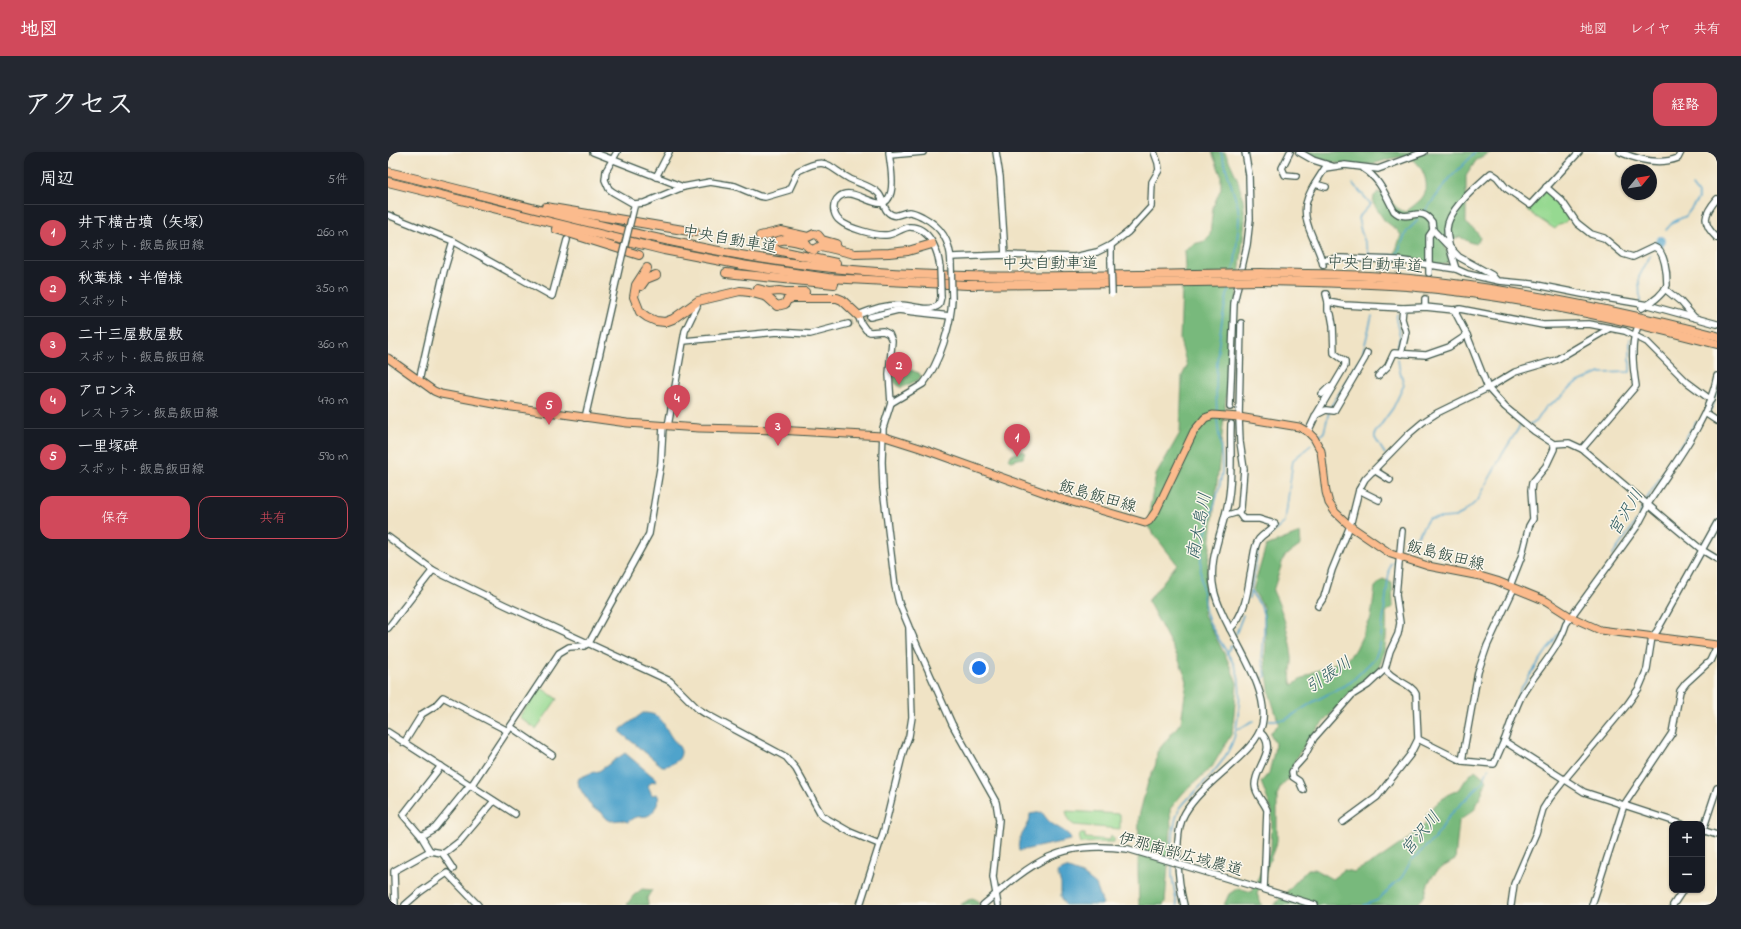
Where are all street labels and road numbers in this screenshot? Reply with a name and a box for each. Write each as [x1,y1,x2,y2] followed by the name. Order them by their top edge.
[680,220,779,260] street label: 中央自動車道
[1326,251,1423,279] street label: 中央自動車道
[1002,252,1098,276] street label: 中央自動車道
[1056,474,1139,519] street label: 飯島飯田線
[1404,535,1487,577] street label: 飯島飯田線
[1116,827,1245,883] street label: 伊那南部広域農道

